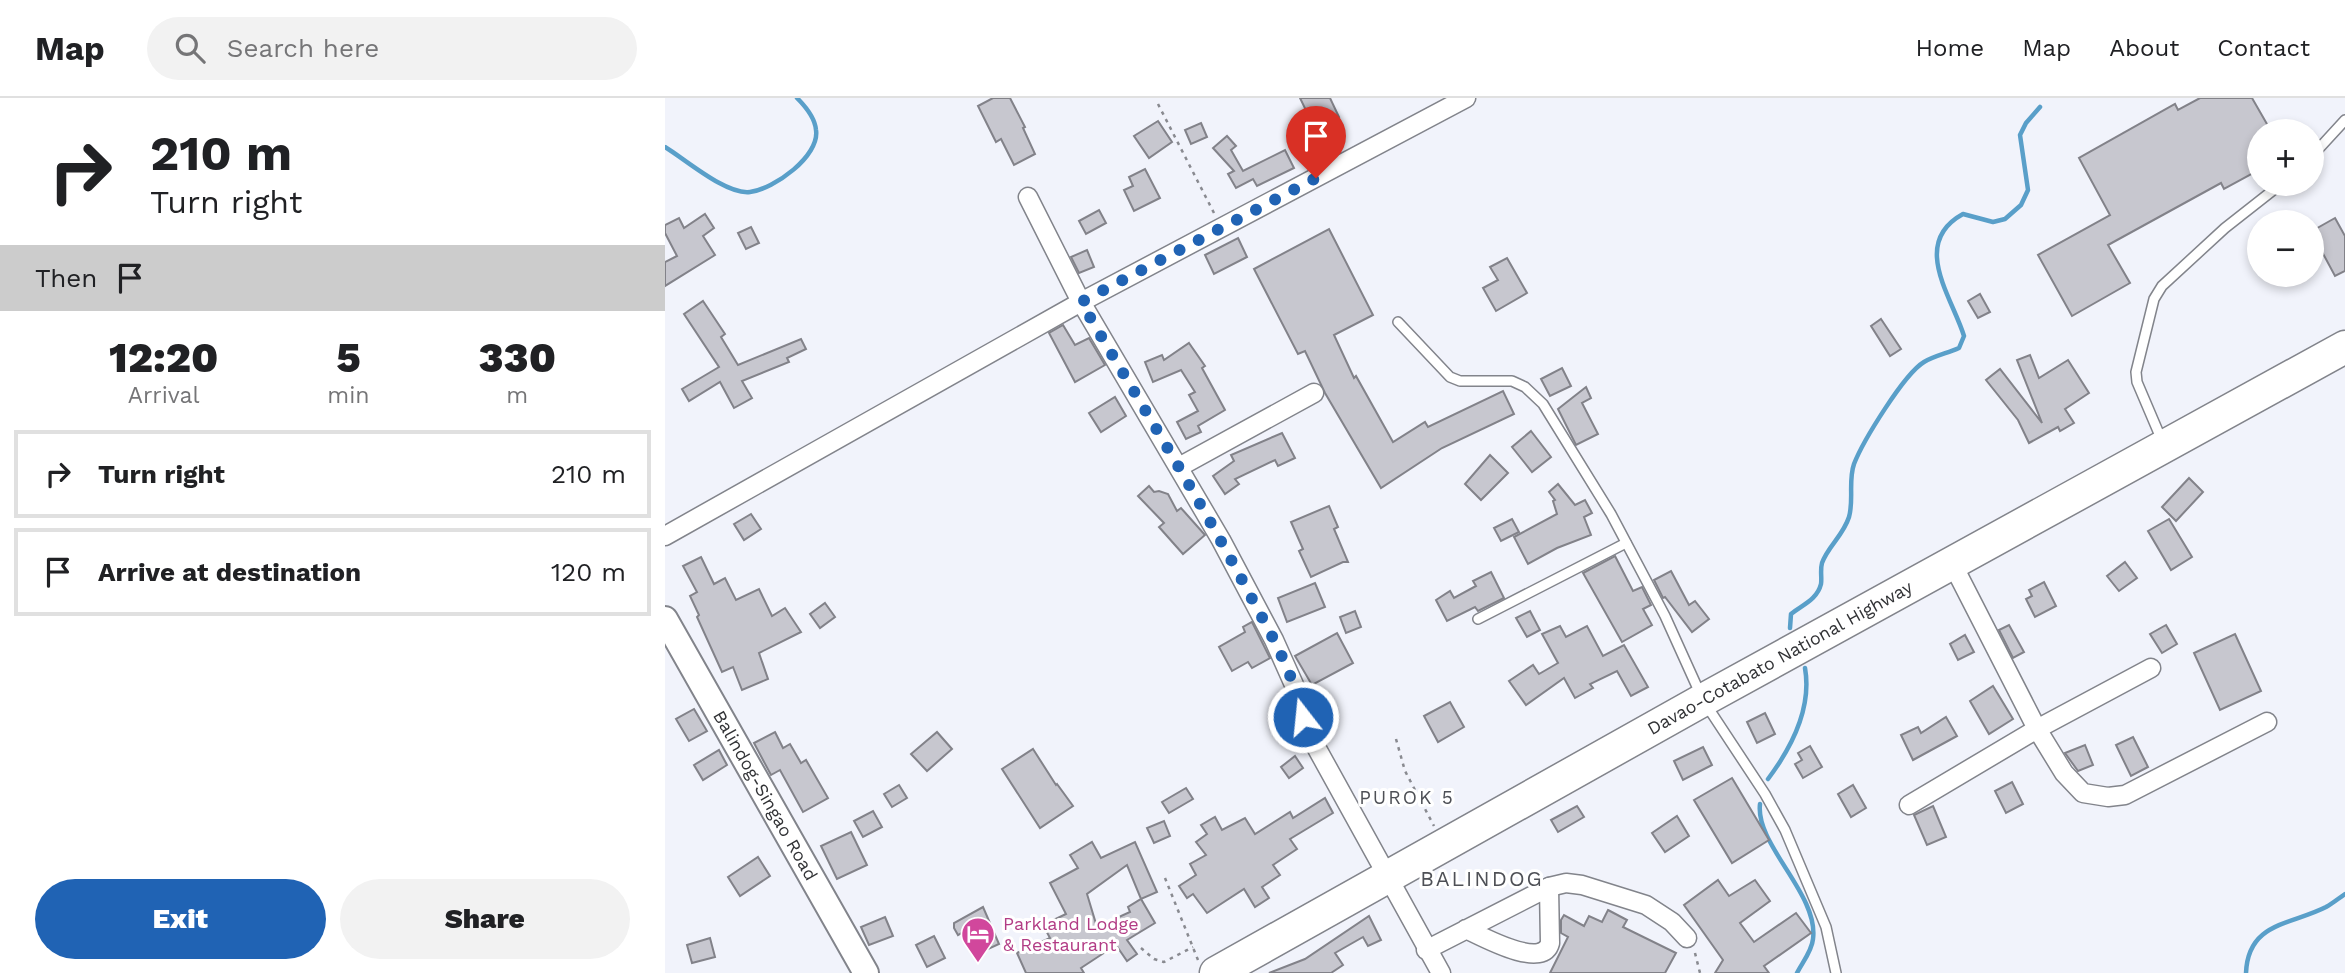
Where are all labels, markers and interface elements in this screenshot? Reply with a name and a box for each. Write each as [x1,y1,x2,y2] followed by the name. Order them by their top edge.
[147,17,637,80] search box
[35,29,105,68] text: Map
[171,29,209,67] icon: search
[227,33,379,63] text: Search here
[1916,34,1984,62] text: Home
[2022,34,2071,62] text: Map
[2109,34,2179,62] text: About
[2217,34,2310,62] text: Contact
[1286,106,1346,178] pin
[1297,117,1335,155] icon: arrive
[2247,119,2324,287] map controls
[2247,119,2324,196] button: +
[150,124,292,182] text: 210 m
[35,126,126,217] icon: right
[150,183,302,221] text: Turn right
[2247,210,2324,287] button: −
[111,259,149,297] icon: arrive
[35,263,97,293] text: Then
[109,333,218,382] text: 12:20
[336,333,361,382] text: 5
[479,333,556,382] text: 330
[128,382,200,409] text: Arrival
[327,382,370,409] text: min
[506,382,528,409] text: m
[39,455,77,493] icon: right
[98,459,225,489] text: Turn right
[551,459,626,489] text: 210 m
[39,553,77,591] icon: arrive
[98,557,361,587] text: Arrive at destination
[551,557,626,587] text: 120 m
[1643,576,1917,739] street label: Davao-Cotabato National Highway
[1266,680,1340,754] position arrow
[709,707,822,884] street label: Balindog-Singao Road
[1359,786,1455,809] district label: PUROK 5
[1420,866,1544,891] district label: BALINDOG
[35,879,326,959] button: Exit
[340,879,630,959] button: Share
[1003,913,1139,955] place label: Parkland Lodge & Restaurant
[959,915,997,964] hotel icon: Parkland Lodge & Restaurant

